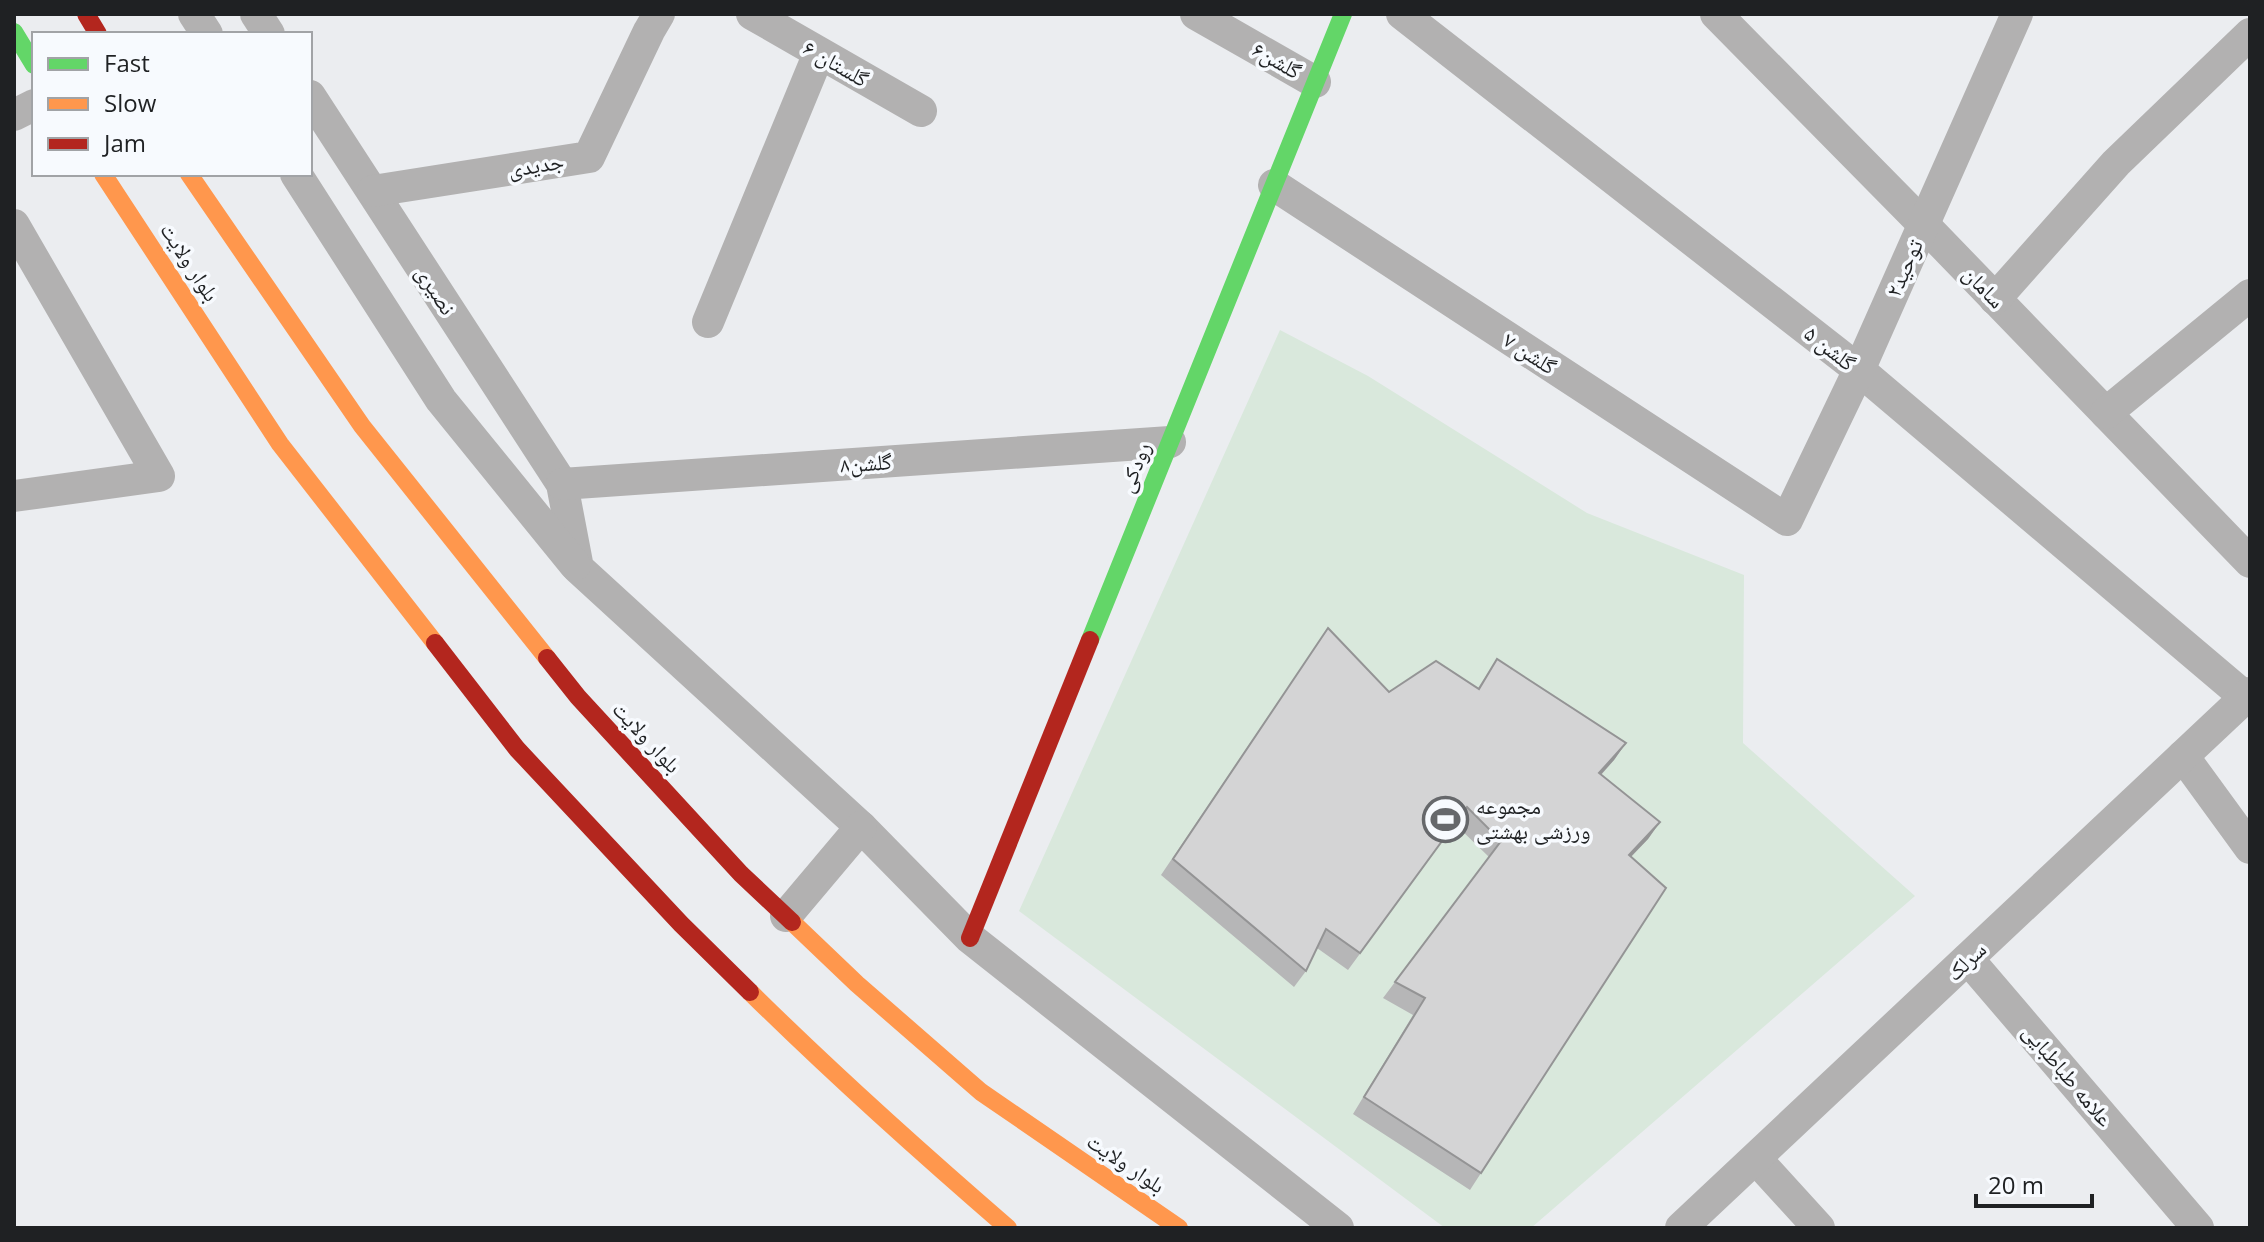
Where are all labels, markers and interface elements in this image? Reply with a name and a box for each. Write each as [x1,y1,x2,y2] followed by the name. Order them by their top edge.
[798,31,875,93] street label: گلستان ۶
[32,32,312,176] legend
[1248,33,1307,85] street label: گلشن۶
[104,46,150,79] text: Fast
[104,86,157,119] text: Slow
[102,126,146,159] text: Jam
[506,145,566,183] street label: جدیدی
[154,216,227,307] street label: بلوار ولایت
[1877,234,1929,301] street label: توحید۲
[1957,258,2012,314] street label: سامان
[410,259,464,320] street label: نصیری
[1799,318,1863,377] street label: گلشن ۵
[1498,324,1563,380] street label: گلشن ۷
[1109,437,1157,496] street label: رودکی
[839,445,893,479] street label: گلشن۸
[607,694,689,779] street label: بلوار ولایت
[1476,790,1591,845] place label: مجموعه ورزشی بهشتی
[1421,795,1469,843] sports icon: مجموعه ورزشی بهشتی
[1939,934,1992,987] street label: سرلک
[2017,1016,2121,1132] street label: علامه طباطبایی
[1082,1125,1172,1199] street label: بلوار ولایت
[1976,1158,2092,1208] scale bar
[1988,1168,2044,1201] text: 20 m

